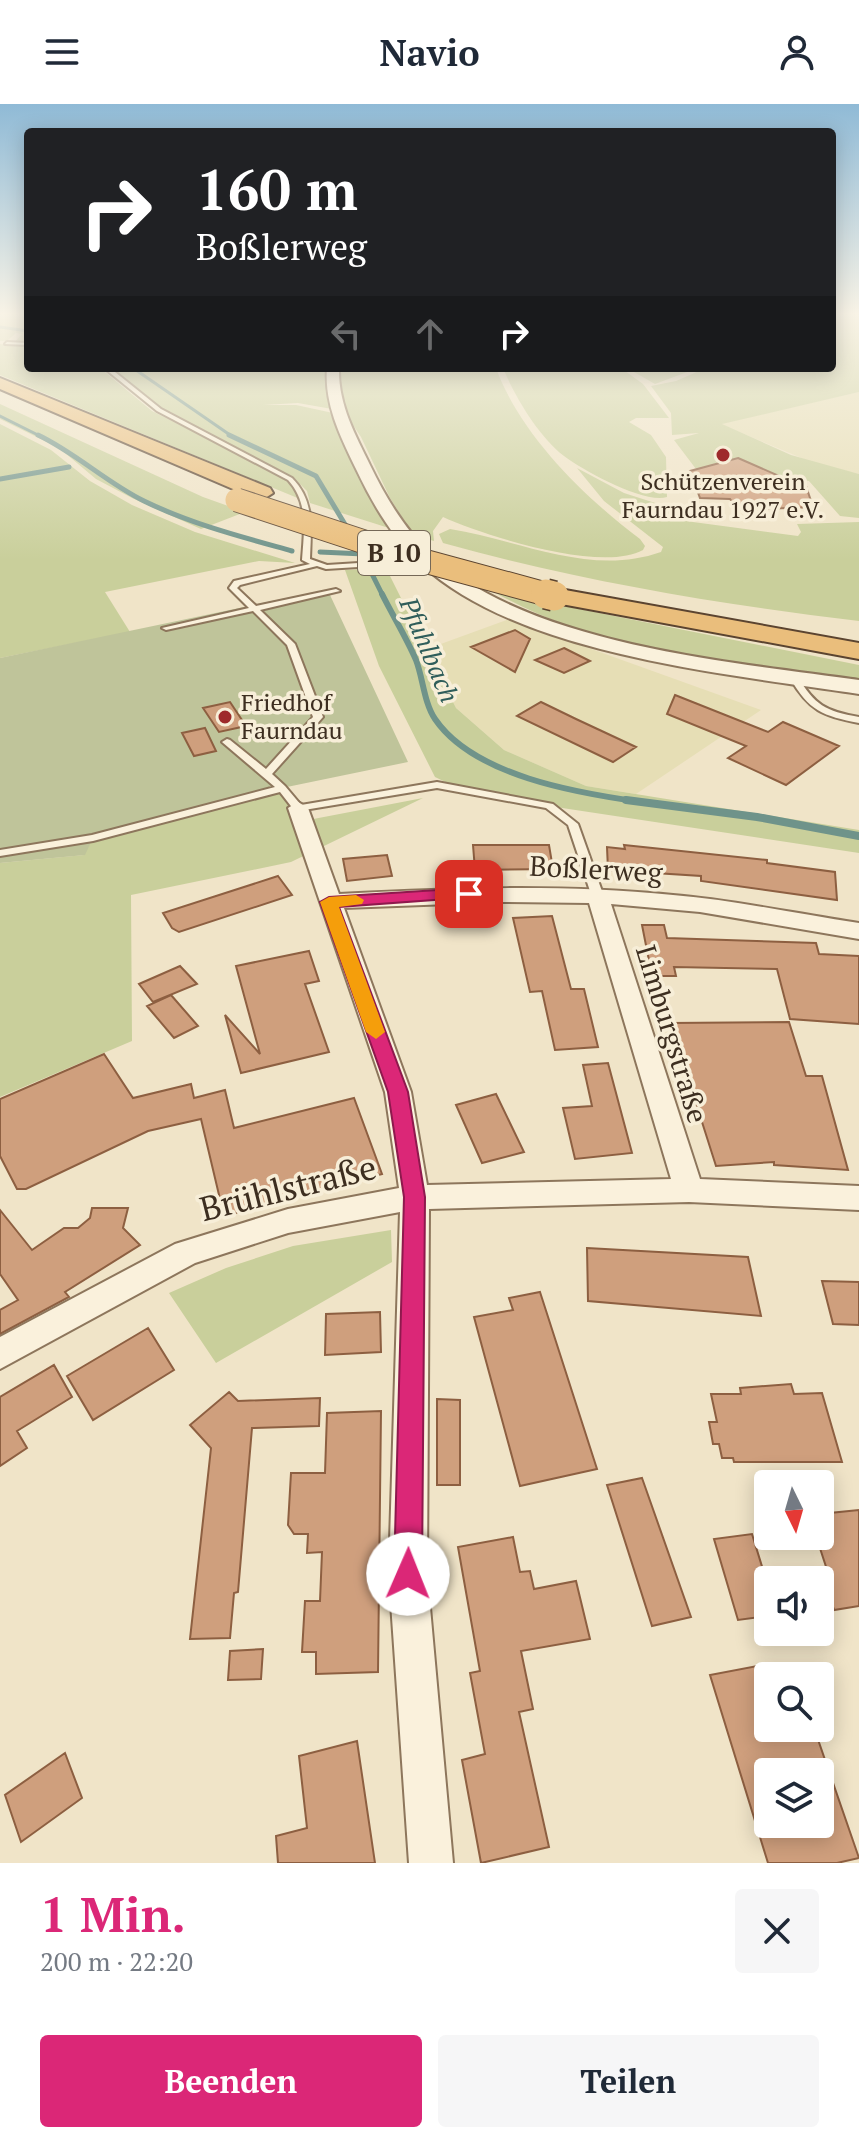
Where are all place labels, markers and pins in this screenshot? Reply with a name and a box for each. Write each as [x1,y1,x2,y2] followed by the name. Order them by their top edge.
[714,446,732,464] marker: Schützenverein Faurndau 1927 e.V.
[622,465,824,525] place label: Schützenverein Faurndau 1927 e.V.
[241,686,343,746] place label: Friedhof Faurndau
[216,708,234,726] marker: Friedhof Faurndau
[435,860,503,928] pin

